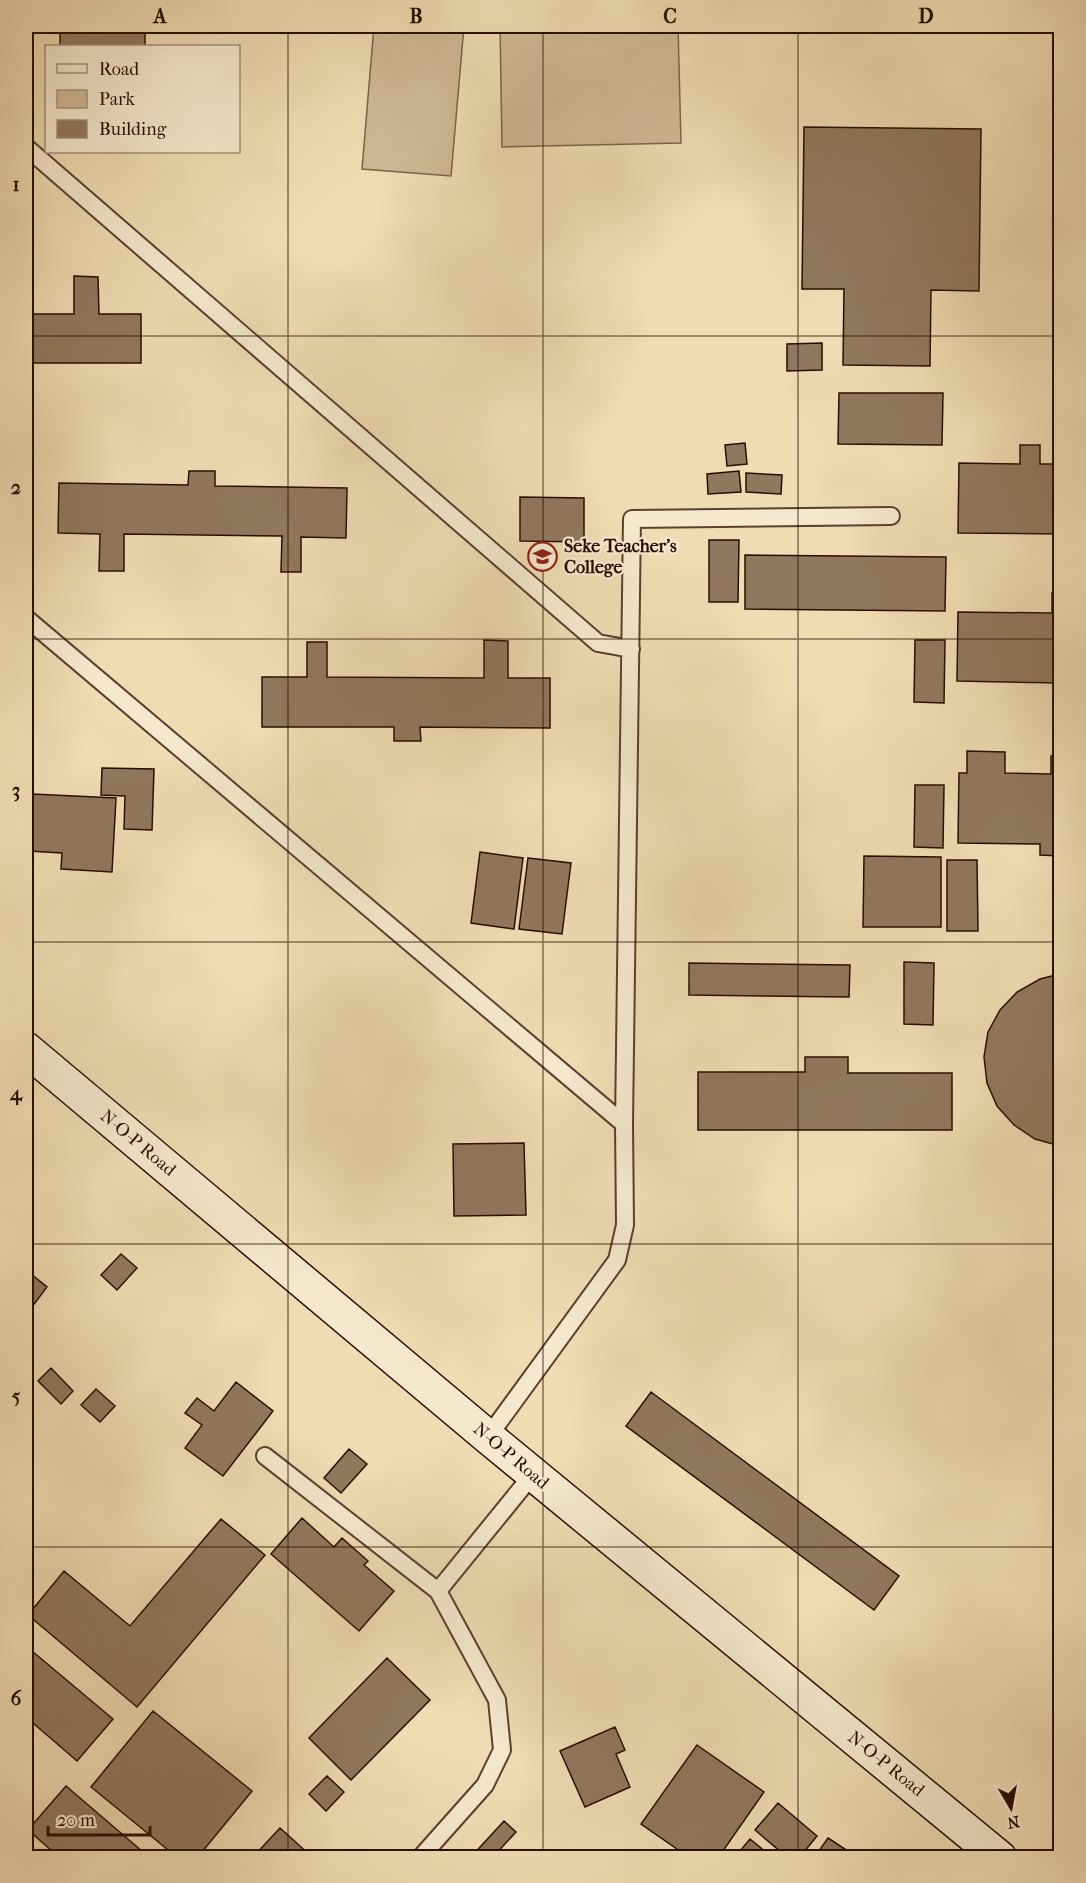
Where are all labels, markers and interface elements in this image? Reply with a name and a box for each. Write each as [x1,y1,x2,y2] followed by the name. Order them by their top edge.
[152,5,168,28] text: A
[409,5,423,28] text: B
[663,5,677,28] text: C
[918,5,934,28] text: D
[45,45,240,153] legend
[99,59,139,80] text: Road
[99,89,136,110] text: Park
[99,119,167,140] text: Building
[12,173,20,196] text: 1
[11,476,21,499] text: 2
[564,536,677,578] place label: Seke Teacher's College
[527,540,559,572] school or university icon: Seke Teacher's College
[12,779,20,802] text: 3
[9,1082,23,1106] text: 4
[96,1105,180,1181] street label: N-O-P Road
[12,1385,21,1408] text: 5
[469,1418,553,1494] street label: N-O-P Road
[11,1687,23,1710] text: 6
[844,1727,929,1801] street label: N-O-P Road
[981,1778,1041,1838] north arrow
[48,1799,150,1837] scale bar
[57,1810,95,1831] text: 20 m
[1005,1812,1021,1833] text: N

